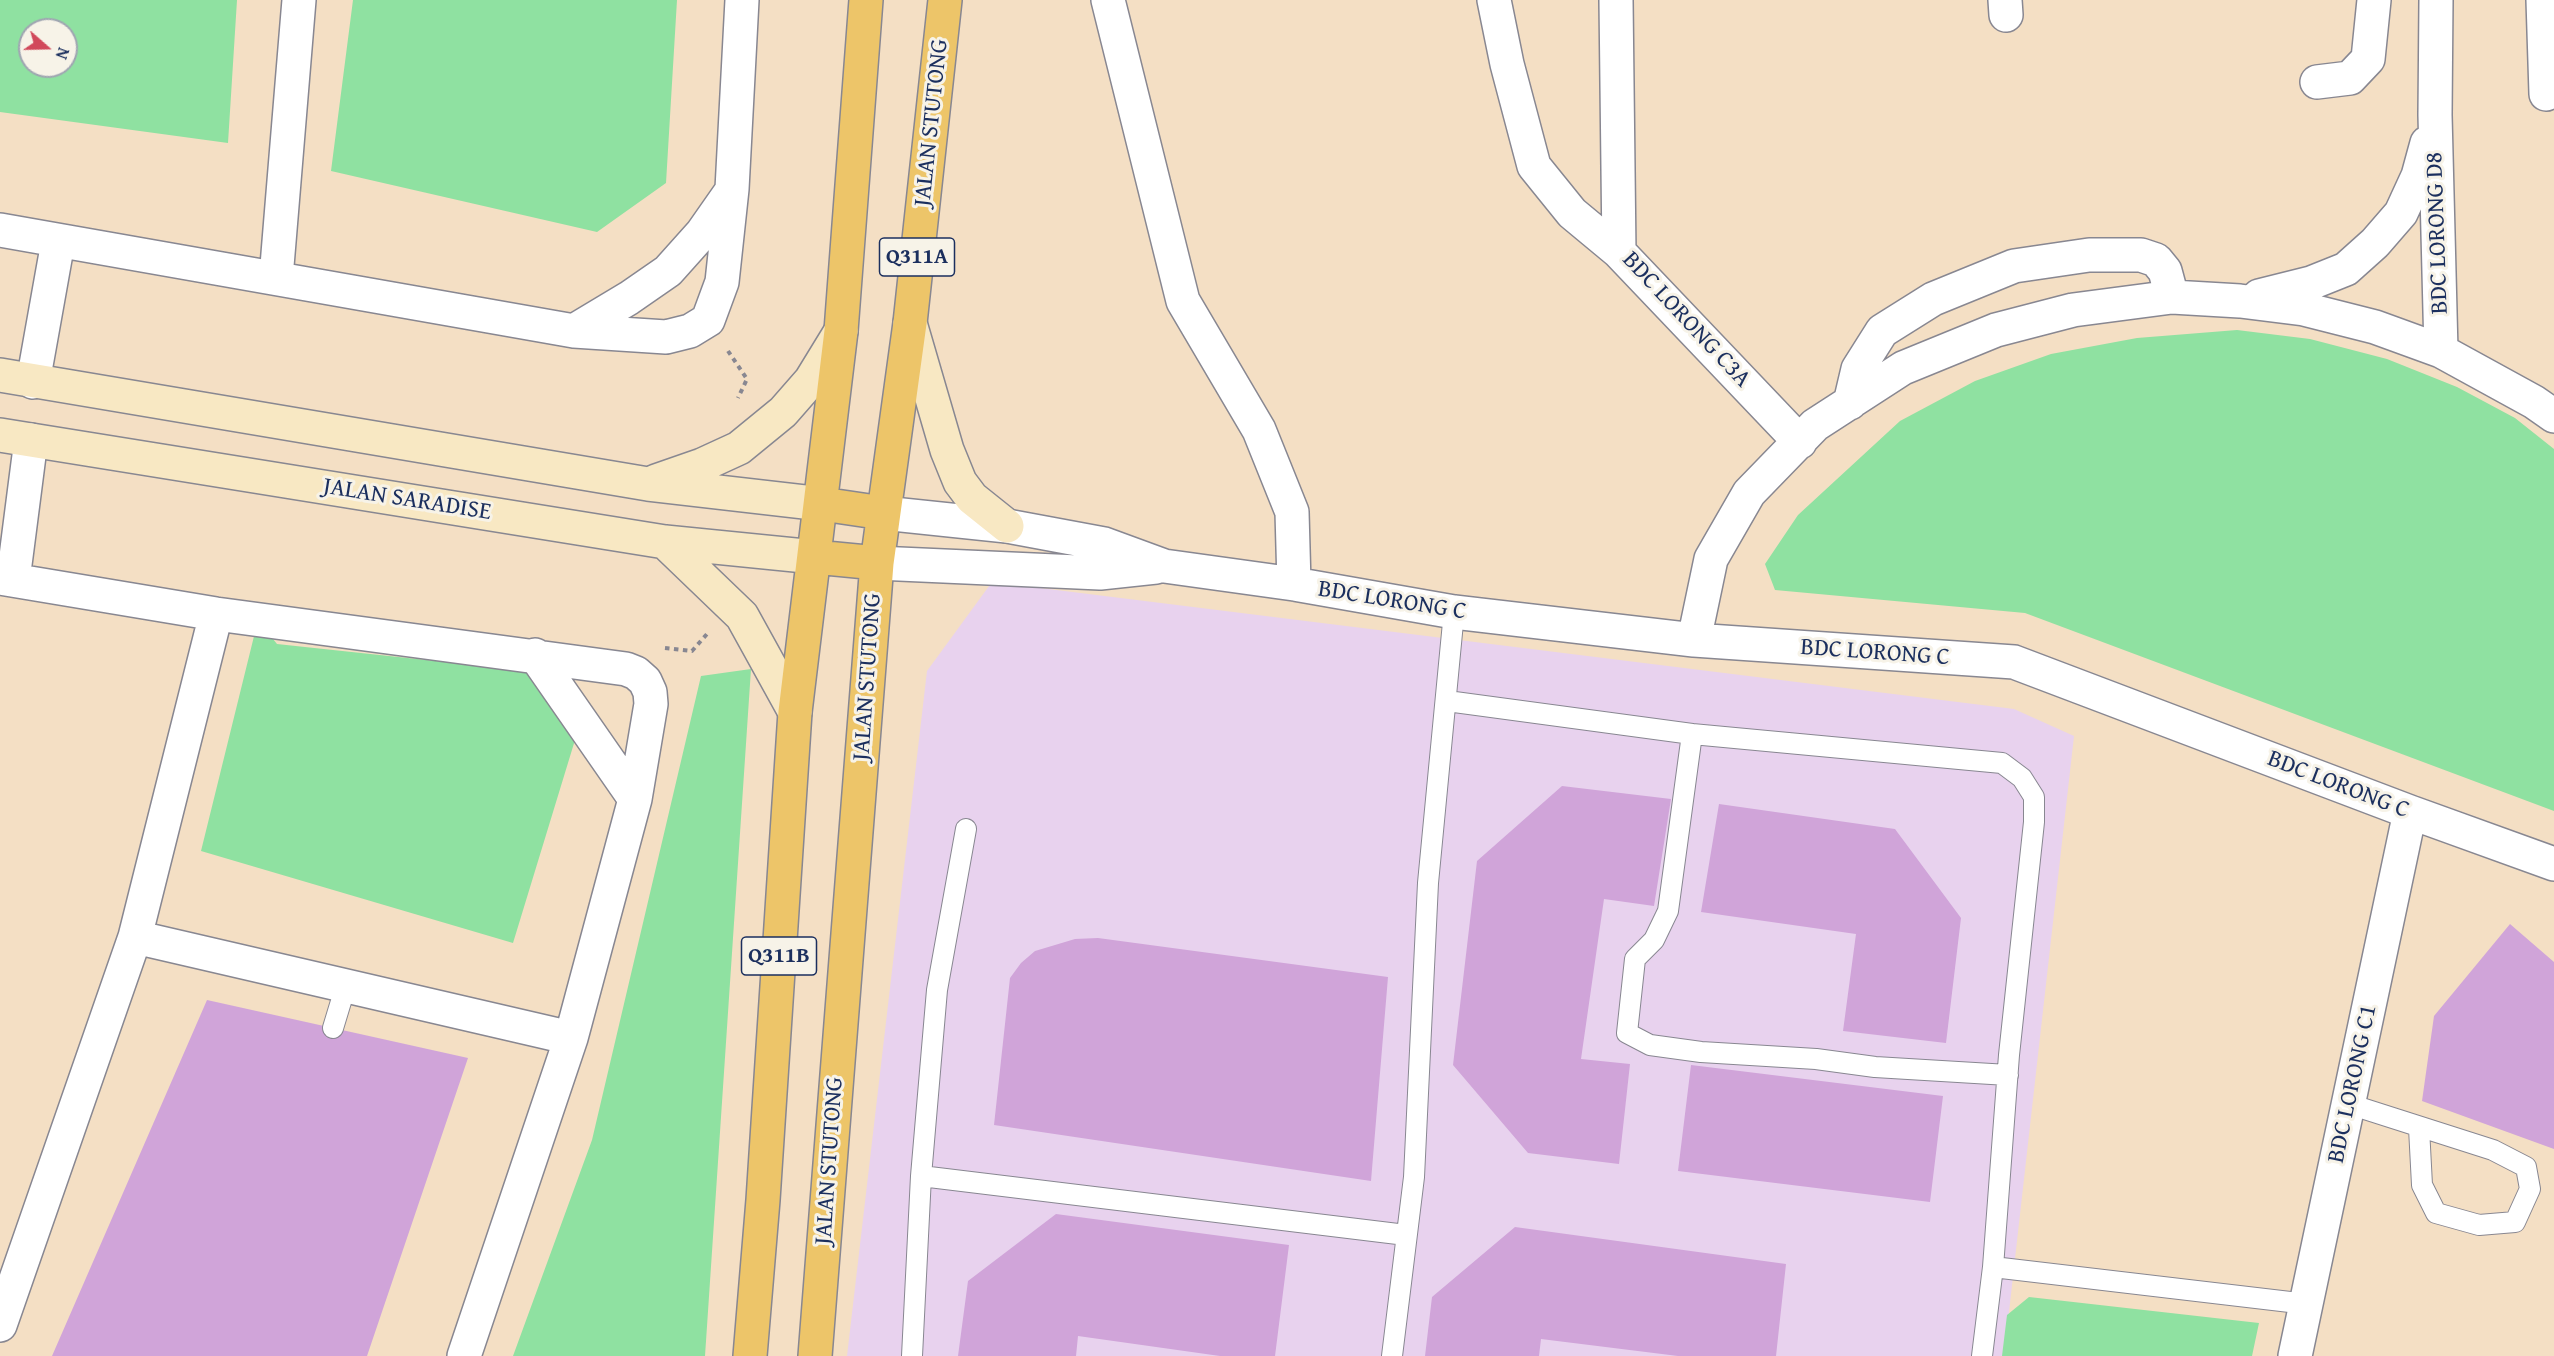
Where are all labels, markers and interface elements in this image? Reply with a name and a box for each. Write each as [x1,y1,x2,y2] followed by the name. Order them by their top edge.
[18,18,78,78] north arrow
[909,38,955,208] street label: JALAN STUTONG
[50,44,76,63] text: N
[2421,151,2455,315] street label: BDC LORONG D8
[880,238,954,276] road number: Q311A
[1616,246,1756,394] street label: BDC LORONG C3A
[321,472,493,528] street label: JALAN SARADISE
[1316,575,1468,627] street label: BDC LORONG C
[848,592,888,762] street label: JALAN STUTONG
[1800,633,1950,673] street label: BDC LORONG C
[2263,745,2413,825] street label: BDC LORONG C
[742,937,816,975] road number: Q311B
[2322,1002,2384,1166] street label: BDC LORONG C1
[810,1076,850,1246] street label: JALAN STUTONG

